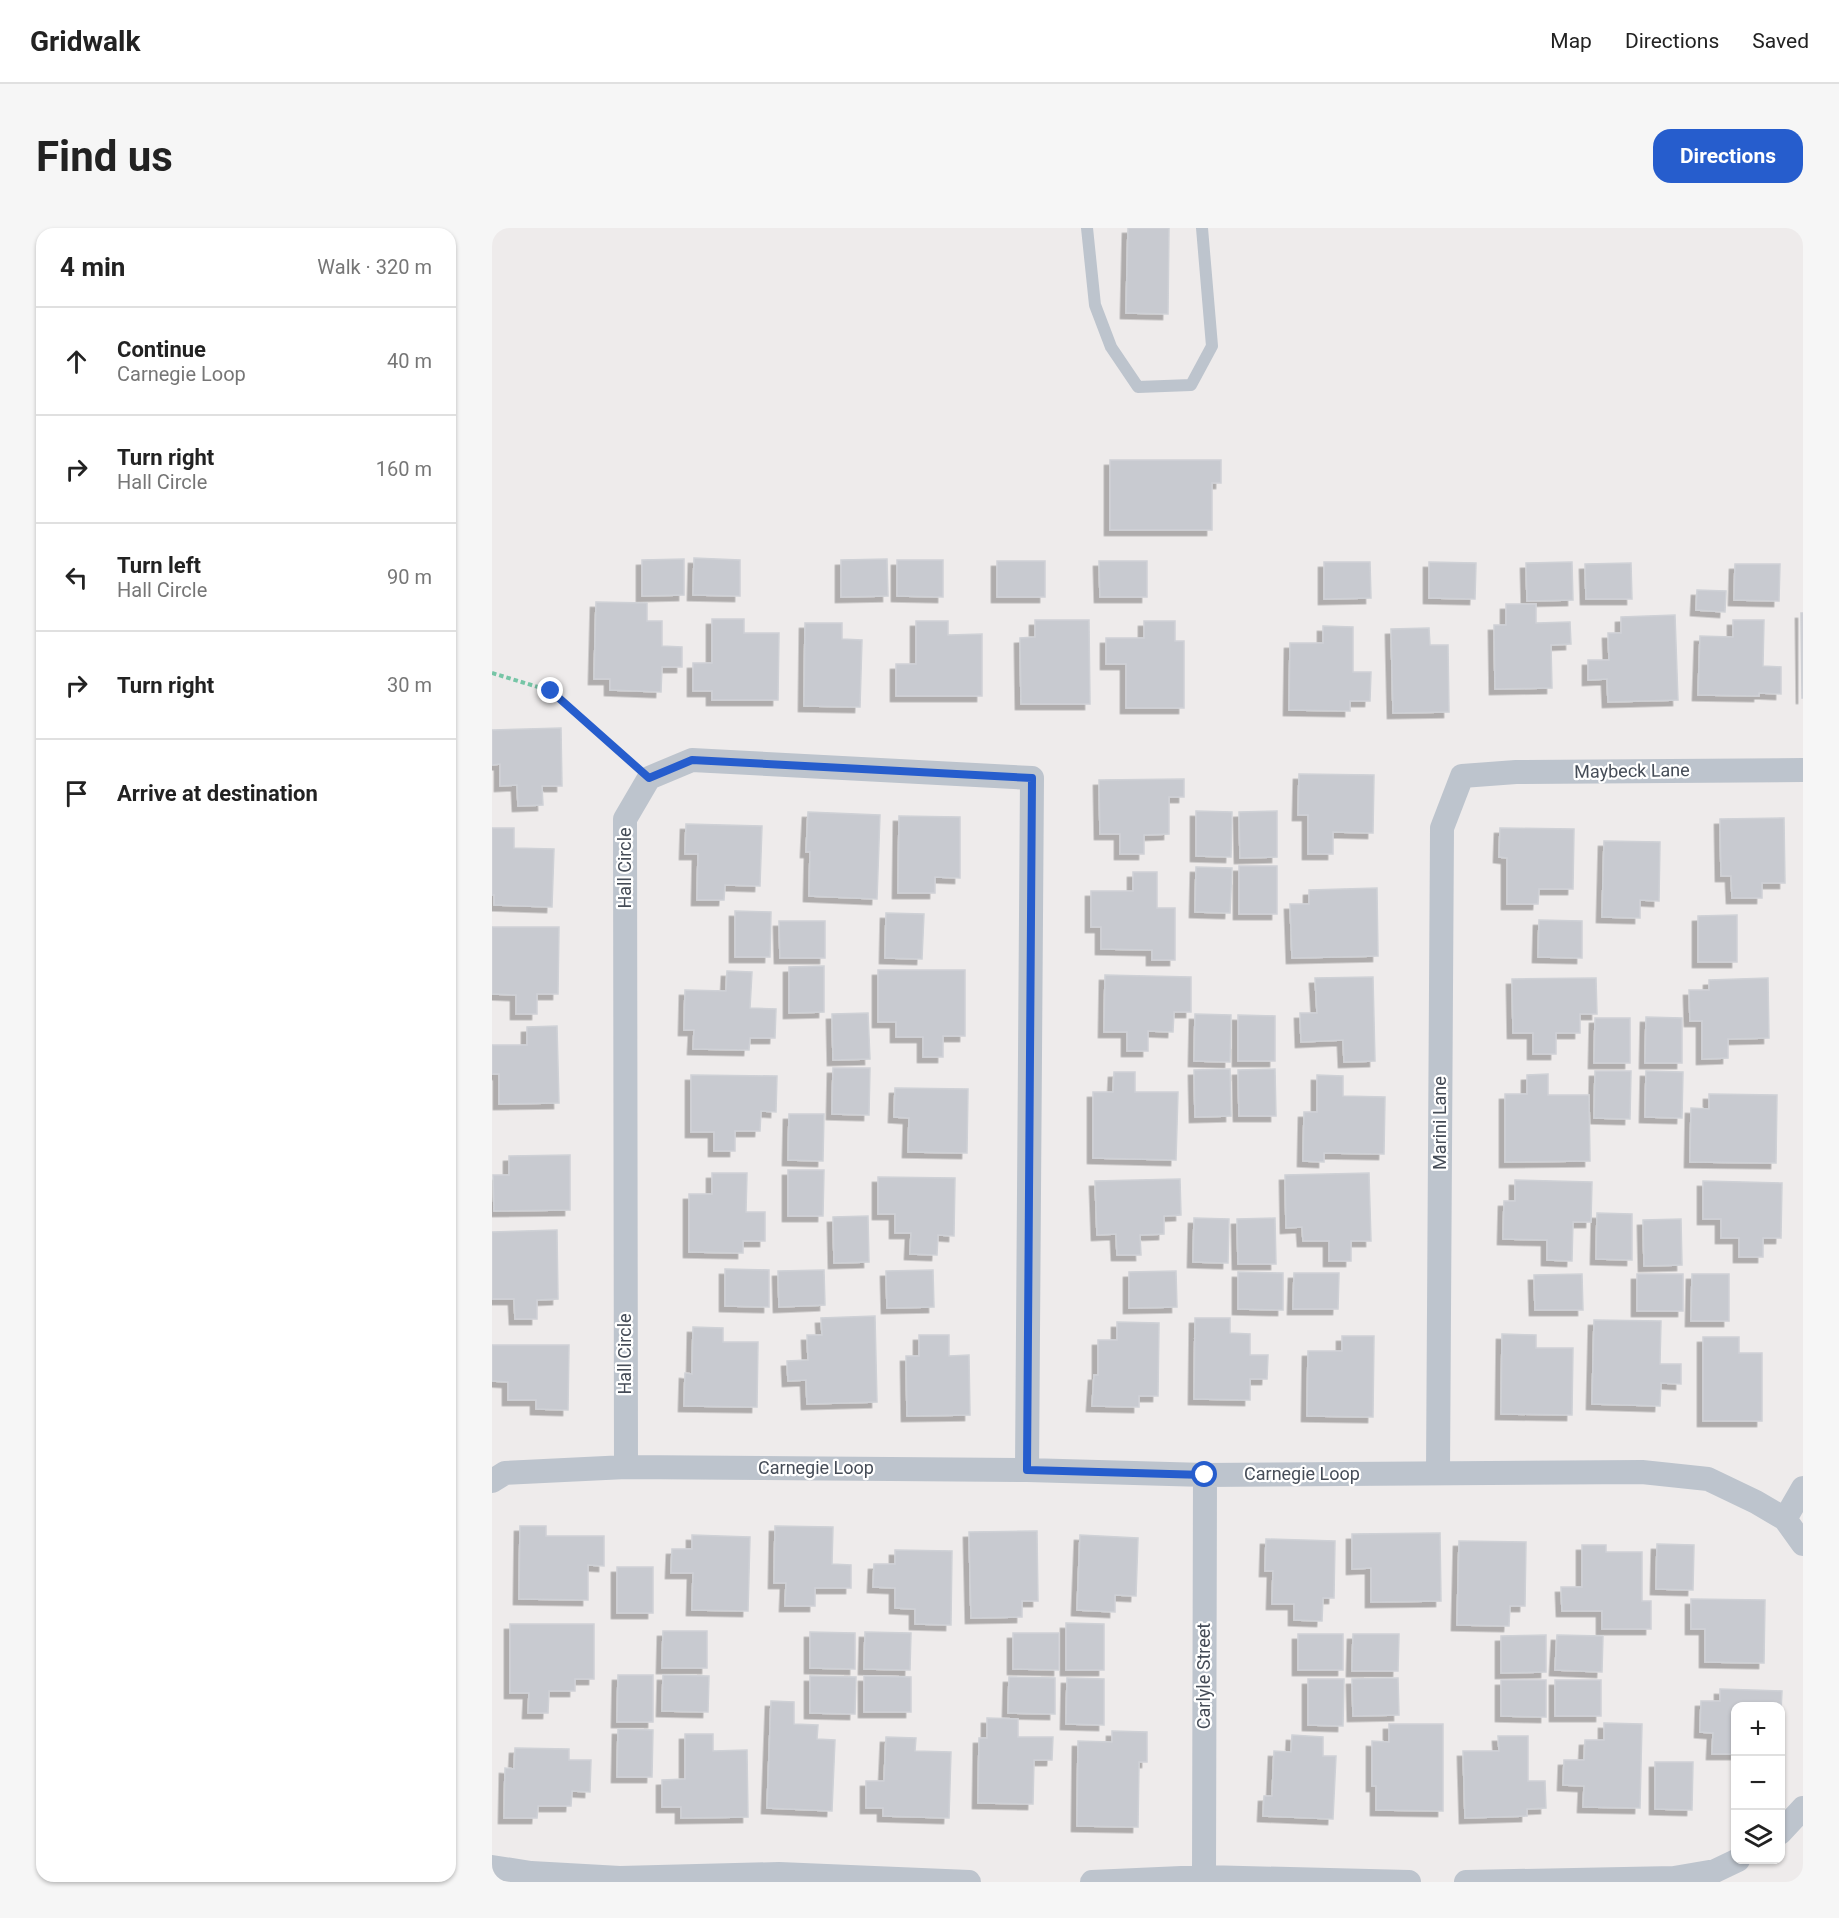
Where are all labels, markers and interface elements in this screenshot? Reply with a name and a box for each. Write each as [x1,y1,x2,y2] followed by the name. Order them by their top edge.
[30,25,140,58] text: Gridwalk
[1550,29,1592,53] text: Map
[1625,29,1719,53] text: Directions
[1752,29,1809,53] text: Saved
[1653,129,1803,183] button: Directions
[36,132,173,181] text: Find us
[60,252,125,282] text: 4 min
[317,255,432,279] text: Walk · 320 m
[117,337,206,362] text: Continue
[60,345,93,378] icon: ahead
[387,349,432,373] text: 40 m
[117,362,246,386] text: Carnegie Loop
[117,445,214,470] text: Turn right
[60,453,93,486] icon: right
[376,457,432,481] text: 160 m
[117,470,207,494] text: Hall Circle
[117,553,201,578] text: Turn left
[60,561,93,594] icon: left
[387,565,432,589] text: 90 m
[117,578,207,602] text: Hall Circle
[60,669,93,702] icon: right
[117,673,214,698] text: Turn right
[387,673,432,697] text: 30 m
[537,677,563,703] route end
[1574,759,1690,782] street label: Maybeck Lane
[60,777,93,810] icon: arrive
[117,781,318,806] text: Arrive at destination
[614,827,635,909] street label: Hall Circle
[1429,1076,1450,1170] street label: Marini Lane
[614,1313,635,1395] street label: Hall Circle
[758,1457,874,1478] street label: Carnegie Loop
[1191,1461,1217,1487] route start
[1244,1463,1360,1484] street label: Carnegie Loop
[1193,1623,1214,1729] street label: Carlyle Street
[1731,1702,1785,1864] map controls
[1731,1702,1785,1756] button: +
[1731,1756,1785,1810] button: −
[1731,1810,1785,1864] button: layers

